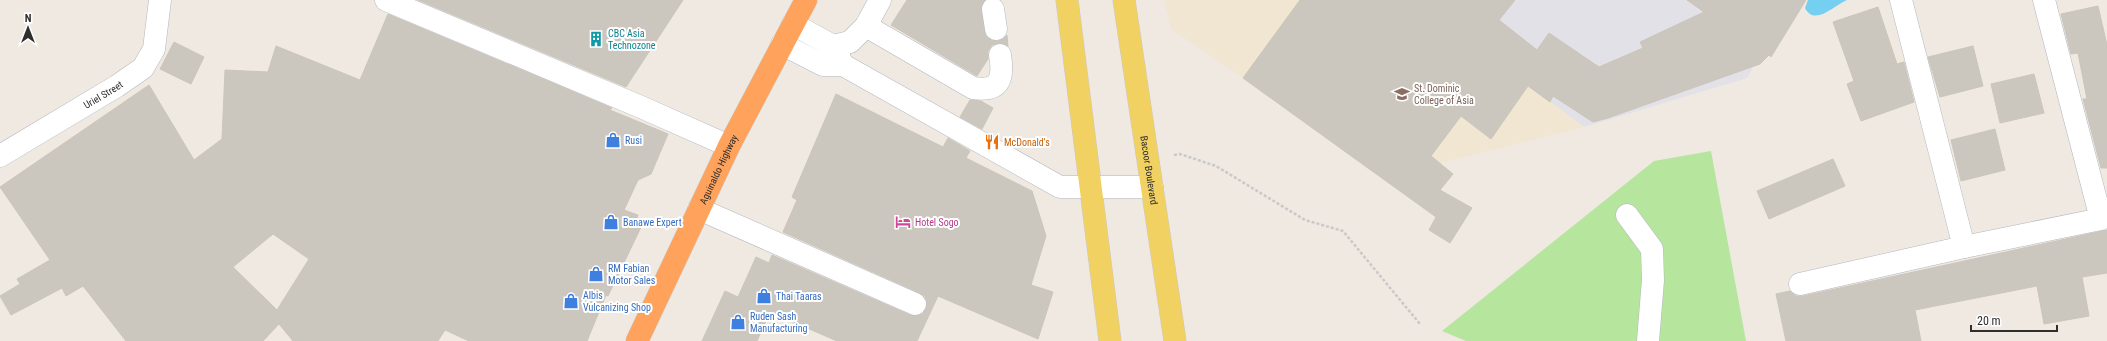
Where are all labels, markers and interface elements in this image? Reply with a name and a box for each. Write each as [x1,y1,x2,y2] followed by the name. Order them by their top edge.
[8,8,48,48] north arrow
[25,12,32,25] text: N
[608,28,656,51] place label: CBC Asia Technozone
[587,30,605,48] building icon: CBC Asia Technozone
[81,78,125,110] street label: Uriel Street
[1414,83,1474,106] place label: St. Dominic College of Asia
[1393,85,1411,103] school or university icon: St. Dominic College of Asia
[604,131,622,149] shop icon: Rusi
[697,133,740,206] street label: Aguinaldo Highway
[983,133,1001,151] restaurant icon: McDonald's
[625,135,642,146] place label: Rusi
[1139,135,1160,205] street label: Bacoor Boulevard
[1004,137,1050,148] place label: McDonald's
[602,213,620,231] shop icon: Banawe Expert
[894,213,912,231] hotel icon: Hotel Sogo
[623,217,682,228] place label: Banawe Expert
[915,217,959,228] place label: Hotel Sogo
[608,263,656,286] place label: RM Fabian Motor Sales
[587,265,605,283] shop icon: RM Fabian Motor Sales
[755,287,773,305] shop icon: Thai Taaras
[583,290,651,313] place label: Albis Vulcanizing Shop
[776,291,822,302] place label: Thai Taaras
[562,292,580,310] shop icon: Albis Vulcanizing Shop
[1971,307,2057,333] scale bar
[750,311,808,334] place label: Ruden Sash Manufacturing
[729,313,747,331] shop icon: Ruden Sash Manufacturing
[1977,314,2001,328] text: 20 m

